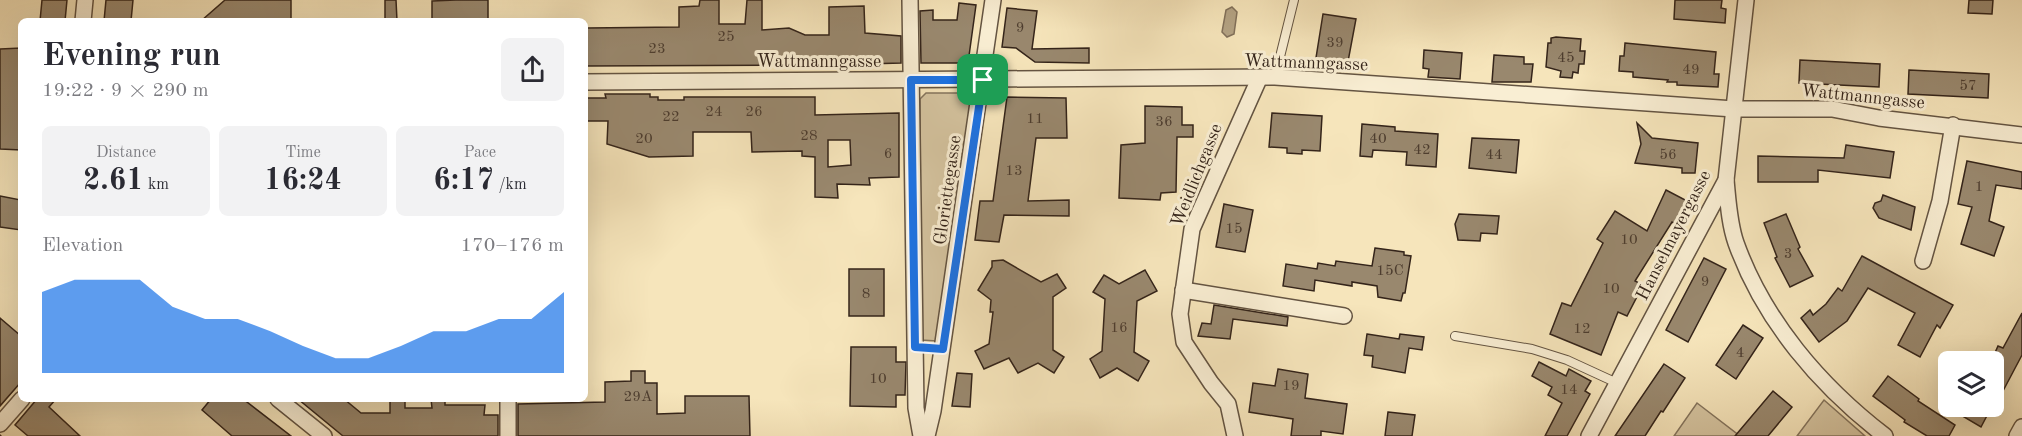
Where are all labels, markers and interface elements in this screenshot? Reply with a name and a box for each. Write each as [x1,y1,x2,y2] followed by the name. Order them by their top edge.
[1016,21,1024,36] house number: 9
[717,30,735,45] house number: 25
[1326,36,1344,51] house number: 39
[501,38,564,101] button: share
[42,40,221,73] text: Evening run
[648,42,666,57] house number: 23
[1557,51,1575,66] house number: 45
[1243,52,1368,74] street label: Wattmanngasse
[757,53,881,71] street label: Wattmanngasse
[957,54,1008,105] pin
[966,63,999,96] icon: arrive
[1682,63,1700,78] house number: 49
[1959,79,1977,94] house number: 57
[42,81,209,101] text: 19:22 · 9 × 290 m
[1800,82,1926,112] street label: Wattmanngasse
[705,105,723,120] house number: 24
[745,105,763,120] house number: 26
[662,110,680,125] house number: 22
[1026,112,1044,127] house number: 11
[1155,115,1173,130] house number: 36
[1168,121,1226,230] street label: Weidlichgasse
[800,129,818,144] house number: 28
[635,132,653,147] house number: 20
[1369,132,1387,147] house number: 40
[931,134,965,246] street label: Gloriettegasse
[1413,143,1431,158] house number: 42
[96,145,156,161] text: Distance
[285,145,321,161] text: Time
[464,145,496,161] text: Pace
[884,147,892,162] house number: 6
[1485,148,1503,163] house number: 44
[1659,148,1677,163] house number: 56
[1005,164,1023,179] house number: 13
[83,166,144,196] text: 2.61
[264,166,342,196] text: 16:24
[433,166,494,196] text: 6:17
[1633,167,1714,303] street label: Hanselmayergasse
[144,177,169,193] text: km
[494,177,527,193] text: /km
[1975,180,1983,195] house number: 1
[1225,222,1243,237] house number: 15
[1620,233,1638,248] house number: 10
[42,236,123,256] text: Elevation
[461,236,564,256] text: 170–176 m
[1784,247,1792,262] house number: 3
[1376,264,1404,279] house number: 15C
[1701,275,1709,290] house number: 9
[1602,282,1620,297] house number: 10
[862,287,870,302] house number: 8
[1110,321,1128,336] house number: 16
[1573,322,1591,337] house number: 12
[1736,346,1744,361] house number: 4
[1938,351,2004,417] map controls
[1938,351,2004,417] button: layers
[869,372,887,387] house number: 10
[1282,379,1300,394] house number: 19
[1560,383,1578,398] house number: 14
[624,390,653,405] house number: 29A

